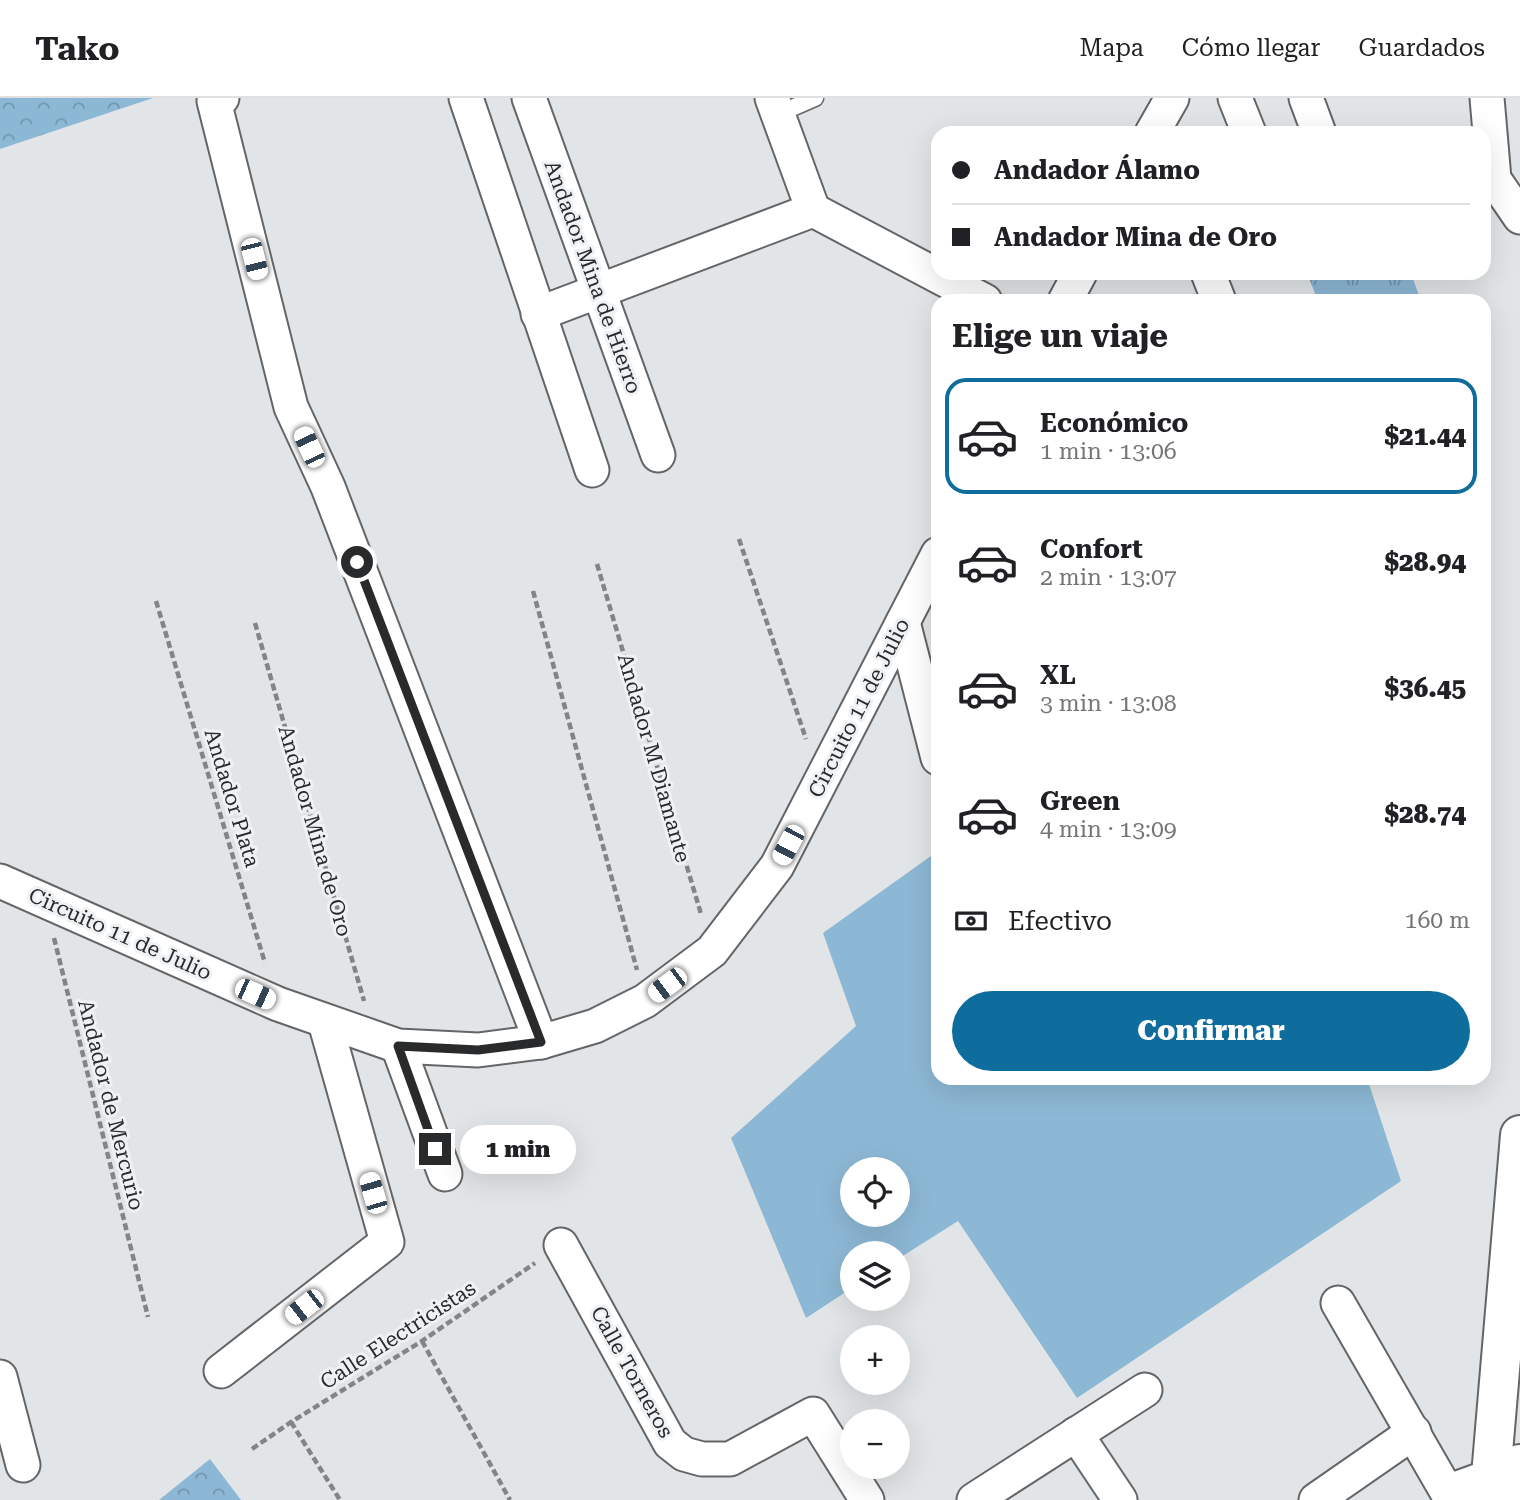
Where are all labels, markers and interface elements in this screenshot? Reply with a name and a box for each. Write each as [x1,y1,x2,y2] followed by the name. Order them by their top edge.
[35,29,120,68] text: Tako
[1080,34,1144,62] text: Mapa
[1182,34,1320,62] text: Cómo llegar
[1358,34,1485,62] text: Guardados
[994,155,1200,185] text: Andador Álamo
[540,157,646,397] street label: Andador Mina de Hierro
[994,222,1277,252] text: Andador Mina de Oro
[239,236,270,282] car
[952,317,1168,355] text: Elige un viaje
[956,405,1019,468] icon: car
[1040,408,1188,438] text: Económico
[1385,421,1466,451] text: $21.44
[291,424,328,470] car
[1040,438,1177,465] text: 1 min · 13:06
[956,531,1019,594] icon: car
[1040,534,1143,564] text: Confort
[341,546,373,578] route start
[1385,547,1466,577] text: $28.94
[1040,564,1177,591] text: 2 min · 13:07
[803,615,915,801] street label: Circuito 11 de Julio
[613,651,695,865] street label: Andador M Diamante
[956,657,1019,720] icon: car
[1040,660,1076,690] text: XL
[1385,673,1466,703] text: $36.45
[1040,690,1177,717] text: 3 min · 13:08
[273,723,357,939] street label: Andador Mina de Oro
[200,726,265,871] street label: Andador Plata
[956,783,1019,846] icon: car
[1040,786,1120,816] text: Green
[1385,799,1466,829] text: $28.74
[1040,816,1177,843] text: 4 min · 13:09
[769,822,808,868] car
[25,883,215,985] street label: Circuito 11 de Julio
[952,902,990,940] icon: cash
[1008,906,1112,936] text: Efectivo
[1405,907,1470,934] text: 160 m
[644,964,691,1006] car
[232,976,279,1012] car
[952,991,1470,1071] button: Confirmar
[73,997,149,1213] street label: Andador de Mercurio
[460,1124,575,1174] callout: 1 min
[419,1133,451,1165] route end
[486,1136,550,1163] text: 1 min
[840,1157,910,1479] map controls
[840,1157,910,1227] button: locate
[358,1170,389,1216] car
[840,1241,910,1311] button: layers
[316,1276,480,1394] street label: Calle Electricistas
[281,1286,328,1328] car
[586,1302,678,1442] street label: Calle Torneros
[840,1325,910,1395] button: +
[840,1409,910,1479] button: −

